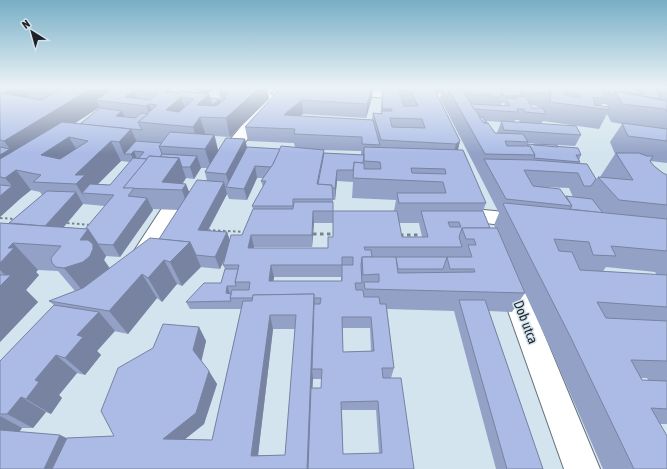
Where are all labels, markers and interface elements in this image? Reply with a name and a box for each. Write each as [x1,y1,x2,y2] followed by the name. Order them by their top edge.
[12,12,52,52] north arrow
[20,17,32,31] text: N
[510,298,542,346] street label: Dob utca

